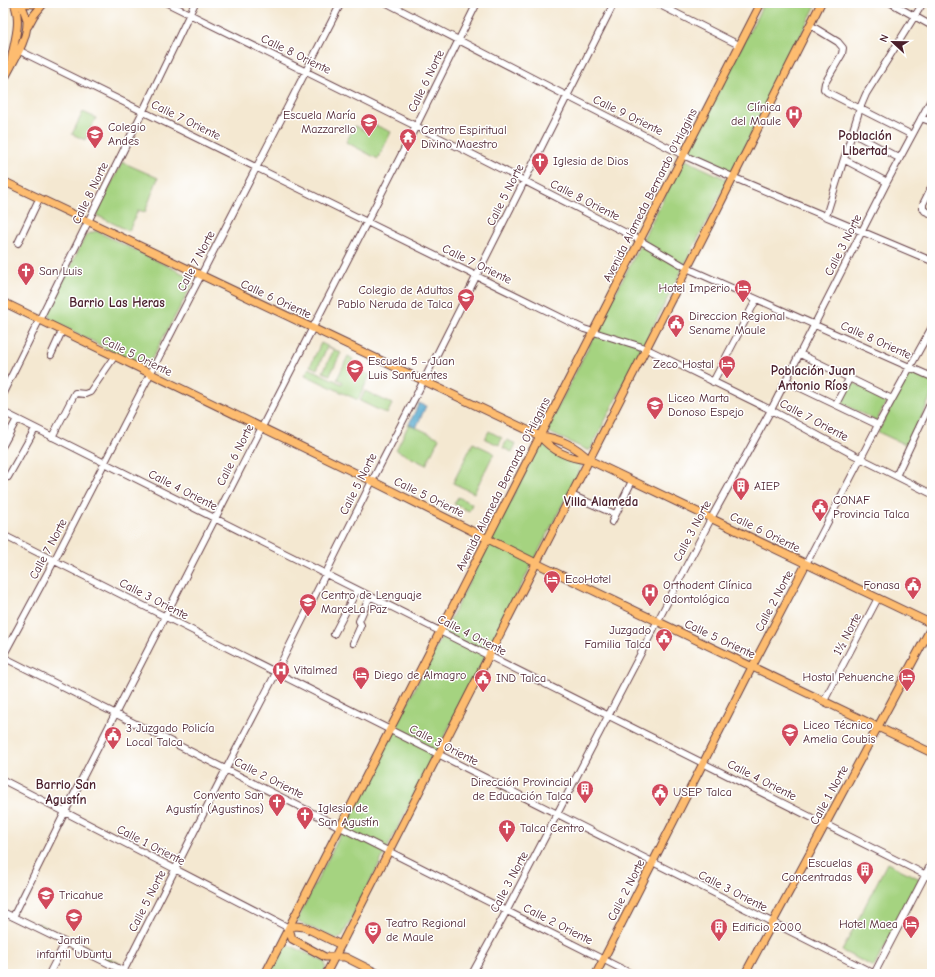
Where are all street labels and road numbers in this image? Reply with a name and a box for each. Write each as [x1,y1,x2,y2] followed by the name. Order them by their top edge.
[259,31,333,77] street label: Calle 8 Oriente
[405,48,447,114] street label: Calle 6 Norte
[591,92,665,138] street label: Calle 9 Oriente
[149,97,223,143] street label: Calle 7 Oriente
[600,106,700,284] street label: Avenida Alameda Bernardo O'Higgins
[69,160,111,226] street label: Calle 8 Norte
[483,162,527,228] street label: Calle 5 Norte
[548,177,622,223] street label: Calle 8 Oriente
[822,212,864,278] street label: Calle 3 Norte
[174,228,218,294] street label: Calle 7 Norte
[440,241,514,287] street label: Calle 7 Oriente
[238,277,314,321] street label: Calle 6 Oriente
[838,318,914,362] street label: Calle 8 Oriente
[100,333,174,379] street label: Calle 5 Oriente
[453,395,553,573] street label: Avenida Alameda Bernardo O'Higgins
[777,396,851,444] street label: Calle 7 Oriente
[213,422,257,488] street label: Calle 6 Norte
[336,451,380,517] street label: Calle 5 Norte
[146,467,220,513] street label: Calle 4 Oriente
[392,474,466,520] street label: Calle 5 Oriente
[670,498,714,564] street label: Calle 3 Norte
[728,509,802,555] street label: Calle 6 Oriente
[26,516,70,582] street label: Calle 7 Norte
[752,568,796,634] street label: Calle 2 Norte
[117,576,191,622] street label: Calle 3 Oriente
[830,611,864,657] street label: 1½ Norte
[435,612,509,658] street label: Calle 4 Oriente
[682,617,758,661] street label: Calle 5 Oriente
[407,722,481,768] street label: Calle 3 Oriente
[232,754,306,802] street label: Calle 2 Oriente
[725,757,799,803] street label: Calle 4 Oriente
[807,763,851,827] street label: Calle 1 Norte
[115,822,187,868] street label: Calle 1 Oriente
[487,849,531,915] street label: Calle 3 Norte
[605,857,647,923] street label: Calle 2 Norte
[125,868,169,934] street label: Calle 5 Norte
[696,868,770,914] street label: Calle 3 Oriente
[521,900,595,948] street label: Calle 2 Oriente

